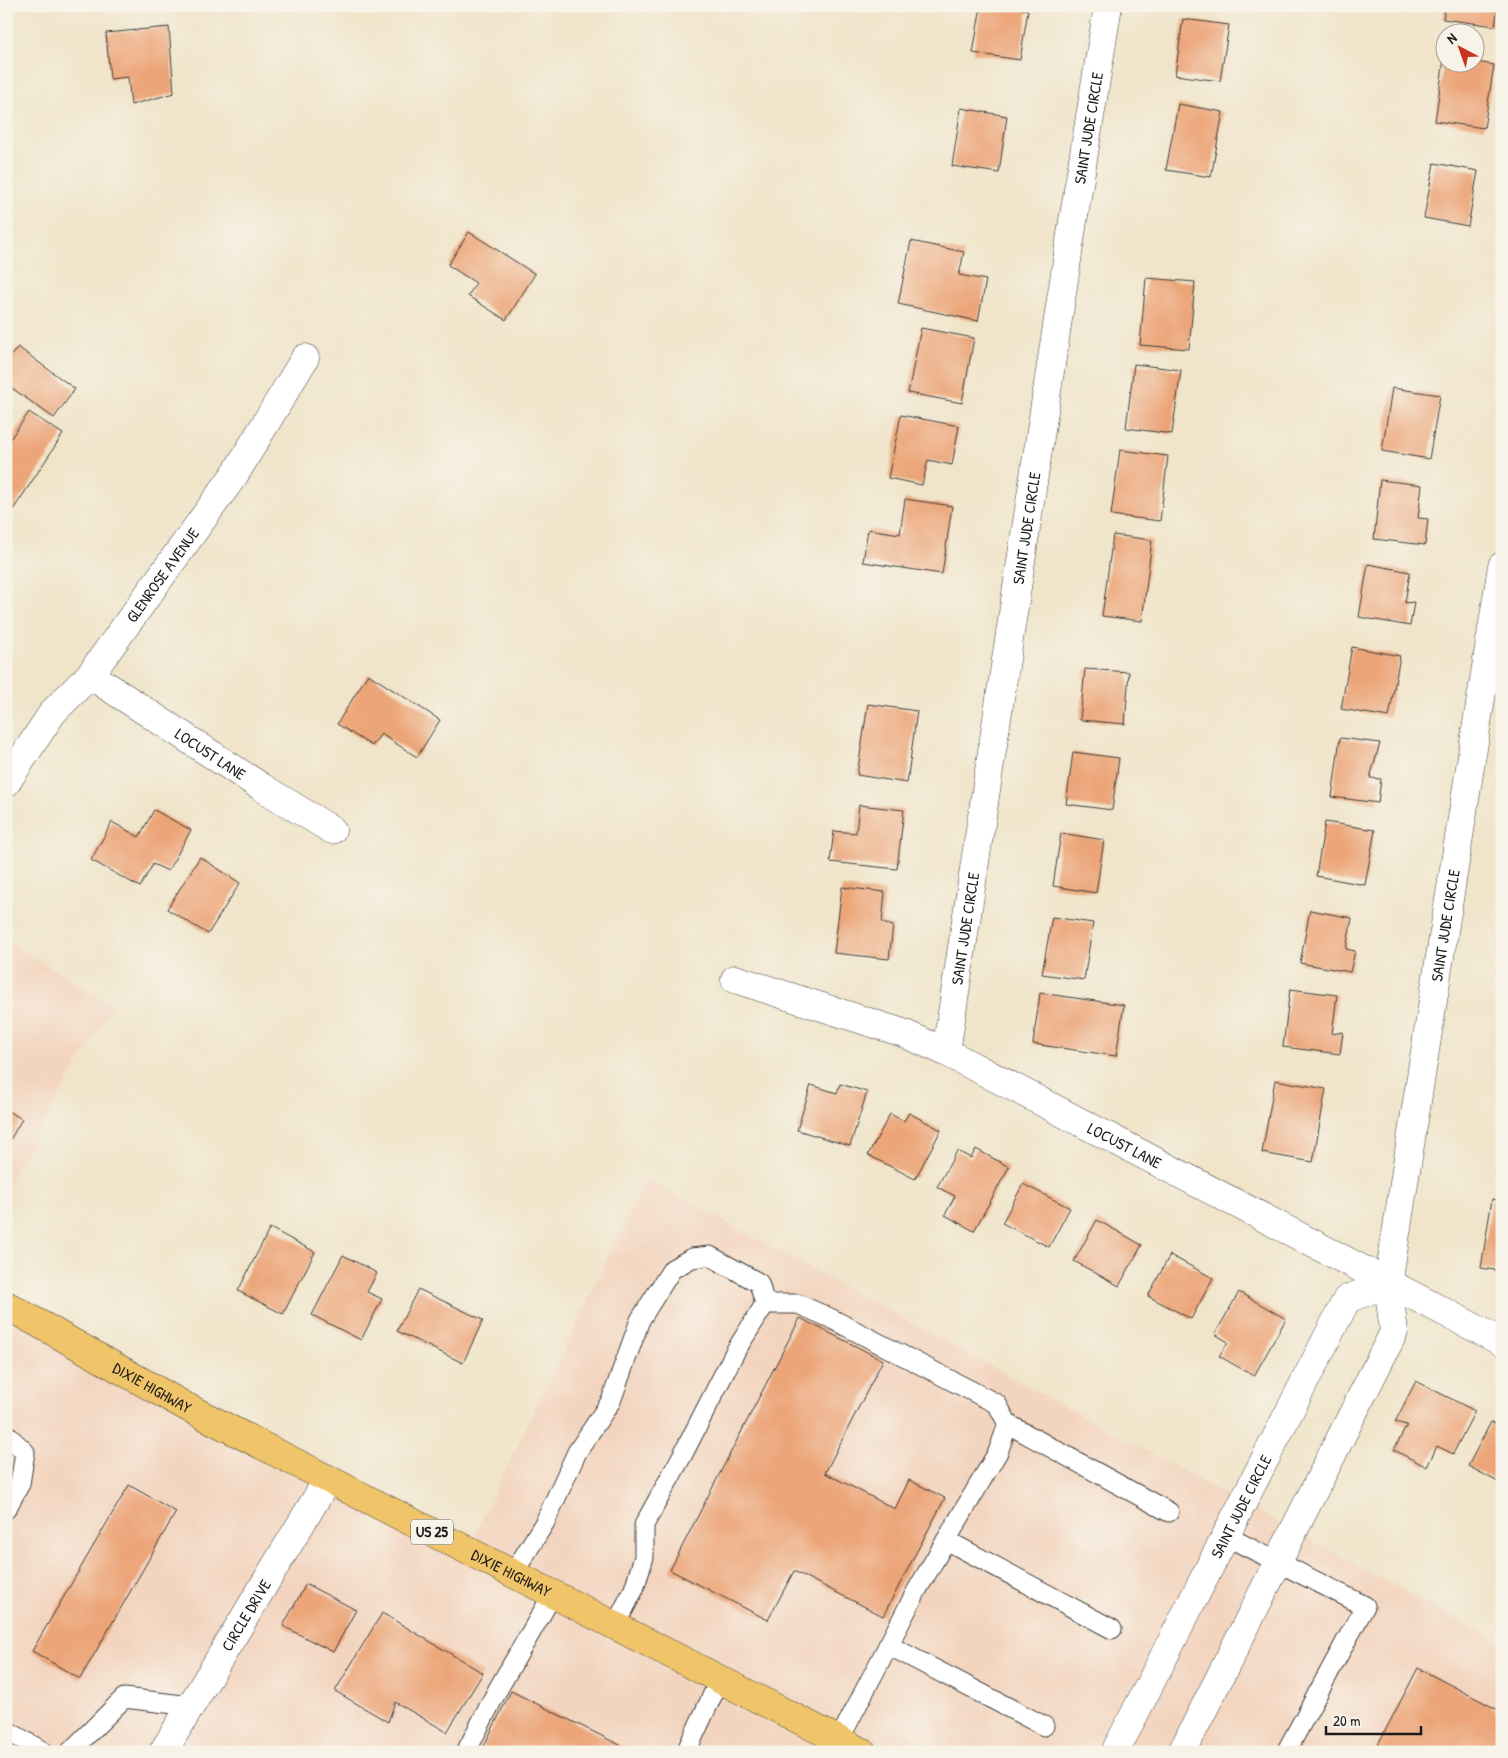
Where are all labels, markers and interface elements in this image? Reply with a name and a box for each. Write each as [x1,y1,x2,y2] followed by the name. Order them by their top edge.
[1436,22,1486,72] north arrow
[1442,28,1461,47] text: N
[1068,70,1108,186] street label: SAINT JUDE CIRCLE
[1007,470,1046,586] street label: SAINT JUDE CIRCLE
[121,523,204,627] street label: GLENROSE AVENUE
[171,723,250,785] street label: LOCUST LANE
[1425,868,1465,983] street label: SAINT JUDE CIRCLE
[945,871,984,986] street label: SAINT JUDE CIRCLE
[1084,1117,1165,1174] street label: LOCUST LANE
[109,1357,195,1418] street label: DIXIE HIGHWAY
[1205,1451,1276,1562] street label: SAINT JUDE CIRCLE
[411,1520,453,1544] road number: US 25
[468,1543,555,1602] street label: DIXIE HIGHWAY
[216,1575,276,1655] street label: CIRCLE DRIVE
[1326,1703,1420,1735] scale bar
[1333,1710,1360,1731] text: 20 m

